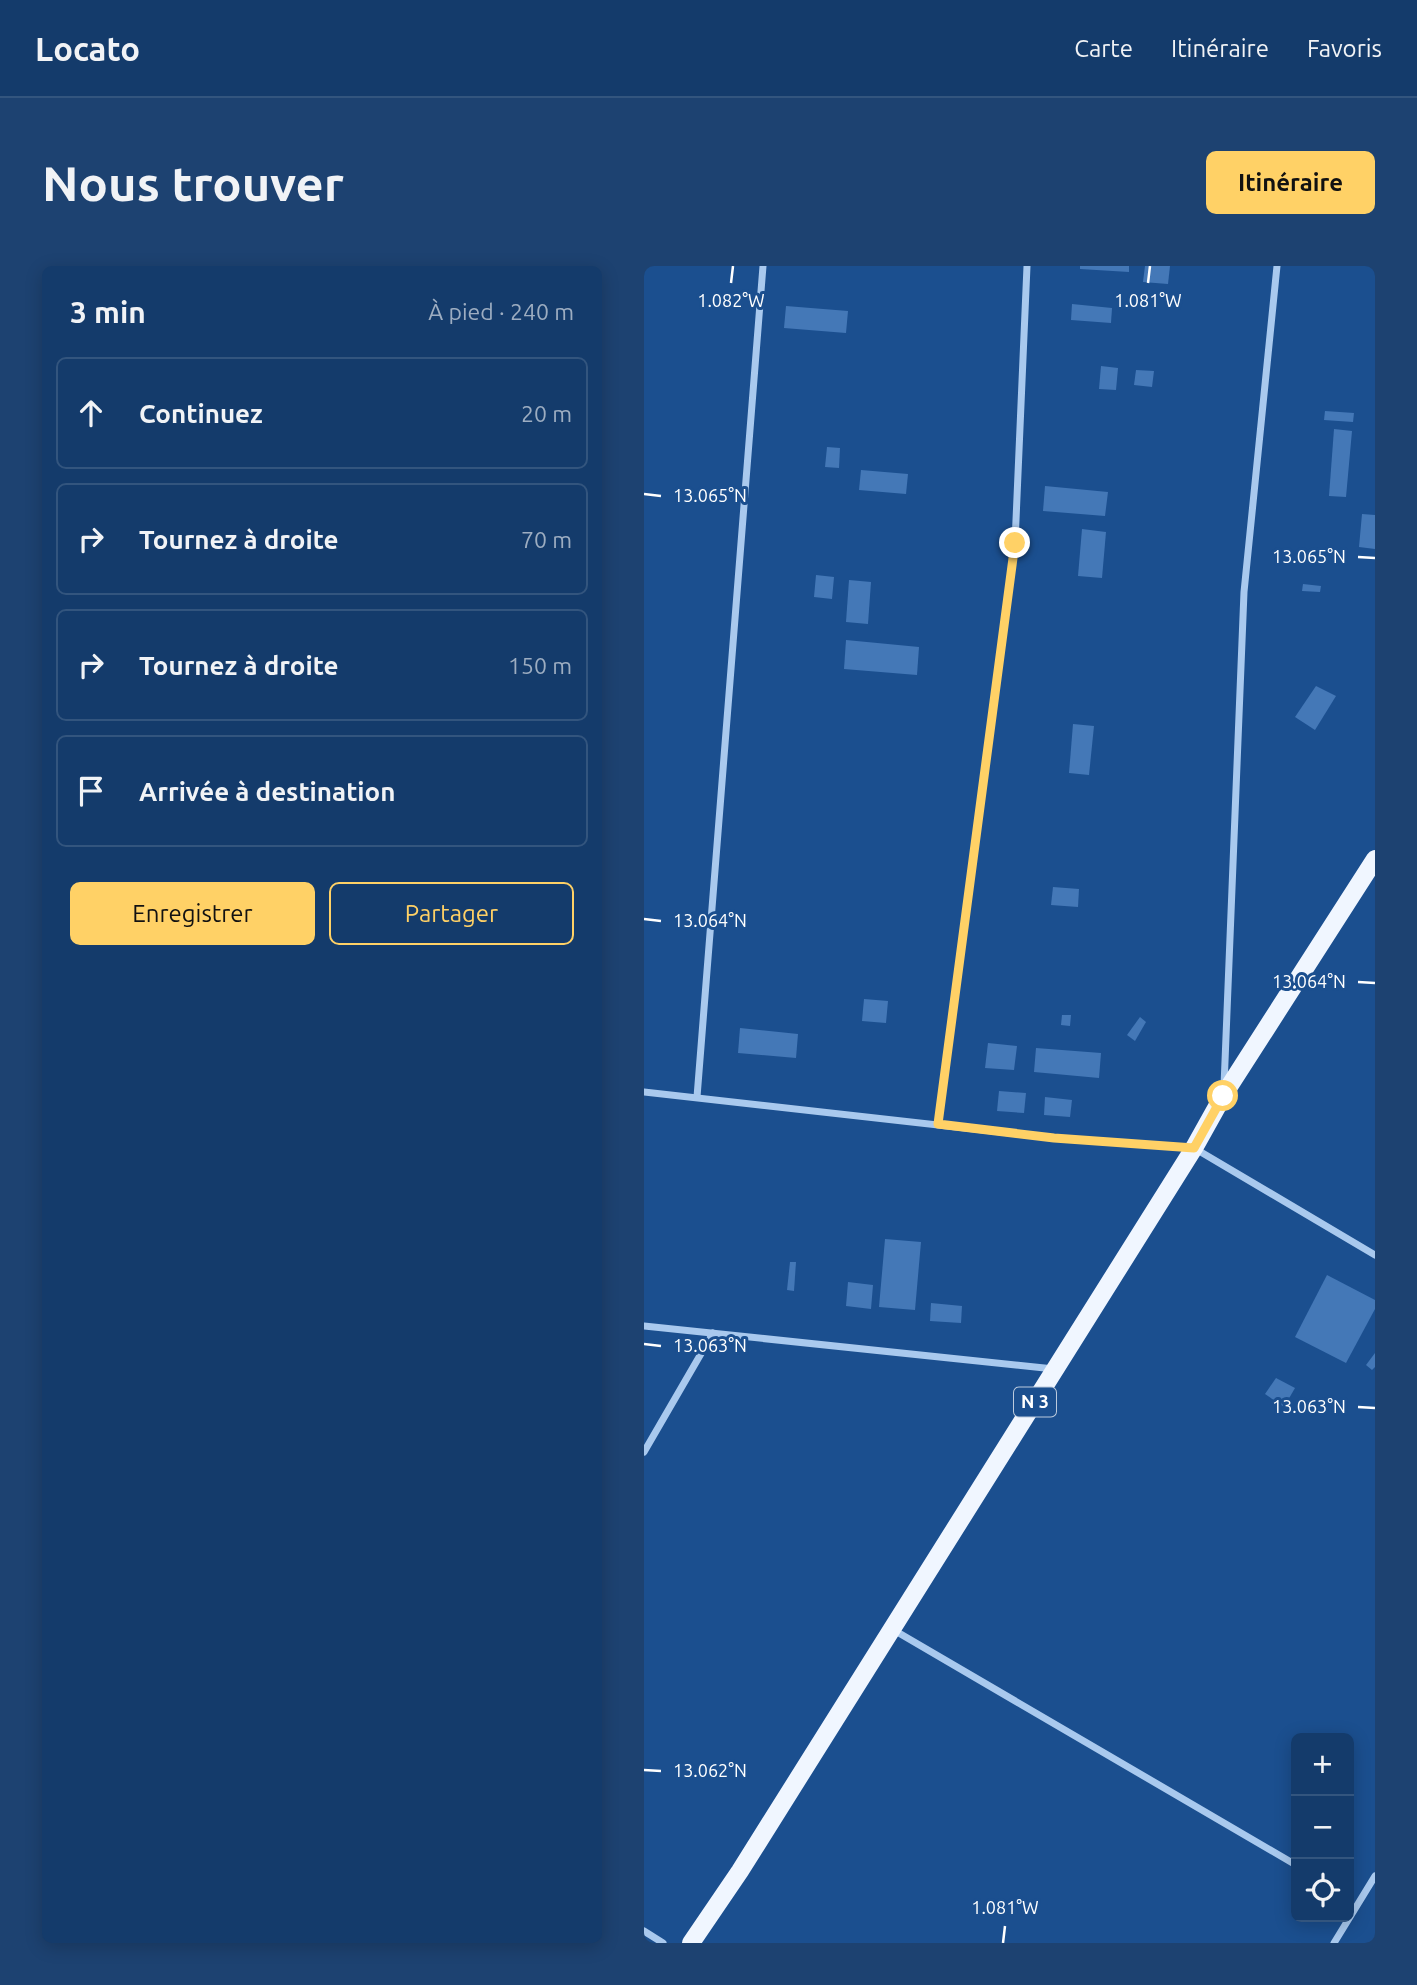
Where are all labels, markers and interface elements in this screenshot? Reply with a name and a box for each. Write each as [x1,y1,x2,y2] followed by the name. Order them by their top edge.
[35,30,140,67] text: Locato
[1074,35,1133,62] text: Carte
[1171,35,1269,62] text: Itinéraire
[1307,35,1382,62] text: Favoris
[1206,151,1375,214] button: Itinéraire
[42,155,344,210] text: Nous trouver
[697,290,765,310] text: 1.082°W
[1114,290,1182,310] text: 1.081°W
[70,295,146,329] text: 3 min
[428,299,574,324] text: À pied · 240 m
[72,394,110,432] icon: ahead
[139,399,263,428] text: Continuez
[521,401,572,426] text: 20 m
[673,485,747,505] text: 13.065°N
[72,520,110,558] icon: right
[139,525,338,554] text: Tournez à droite
[521,527,572,552] text: 70 m
[999,527,1030,558] route end
[1272,546,1346,566] text: 13.065°N
[72,646,110,684] icon: right
[139,651,338,680] text: Tournez à droite
[508,653,572,678] text: 150 m
[72,772,110,810] icon: arrive
[139,777,395,806] text: Arrivée à destination
[70,882,315,945] button: Enregistrer
[329,882,574,945] button: Partager
[673,910,747,930] text: 13.064°N
[1272,971,1346,991] text: 13.064°N
[1207,1080,1238,1111] route start
[673,1335,747,1355] text: 13.063°N
[1014,1387,1056,1416] road number: N 3
[1272,1396,1346,1416] text: 13.063°N
[1291,1733,1354,1922] map controls
[1291,1733,1354,1796] button: +
[673,1760,747,1780] text: 13.062°N
[1291,1796,1354,1859] button: −
[1291,1859,1354,1922] button: locate
[971,1897,1039,1917] text: 1.081°W

